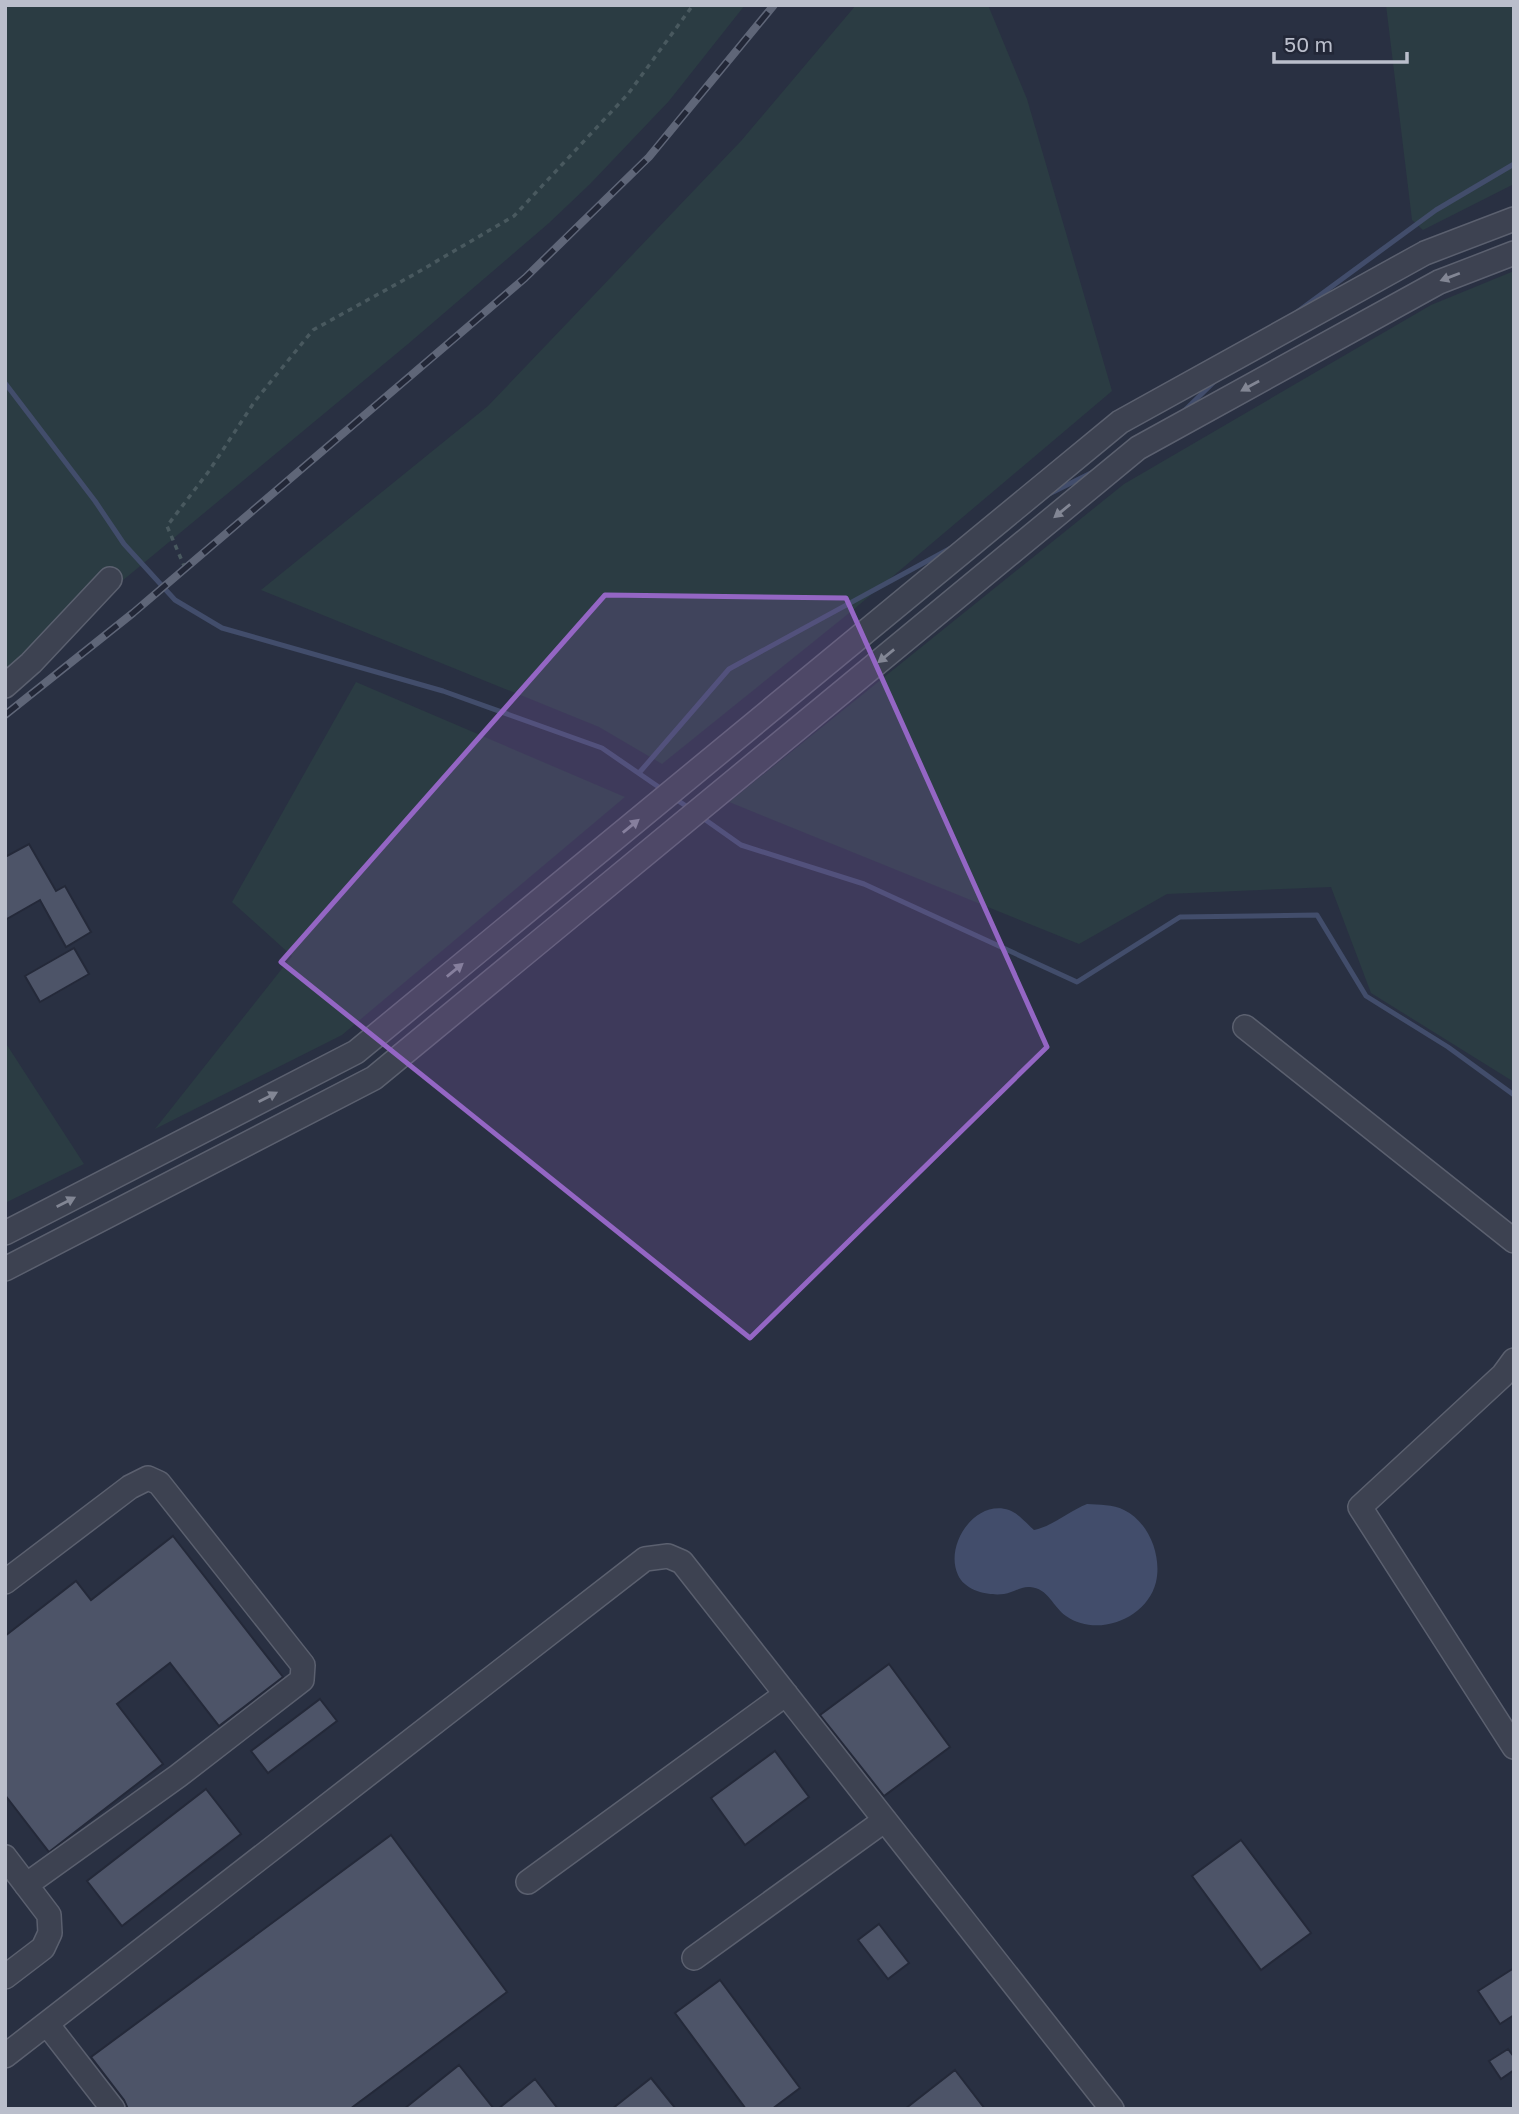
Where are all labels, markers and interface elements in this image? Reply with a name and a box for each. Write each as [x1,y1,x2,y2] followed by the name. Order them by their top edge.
[1274,21,1407,65] scale bar
[1284,31,1333,57] text: 50 m
[1440,272,1461,283] one-way arrow
[1241,380,1260,392] one-way arrow
[1053,504,1071,519] one-way arrow
[878,648,895,663] one-way arrow
[621,818,639,833] one-way arrow
[447,963,464,978] one-way arrow
[258,1092,278,1103] one-way arrow
[56,1196,76,1207] one-way arrow

